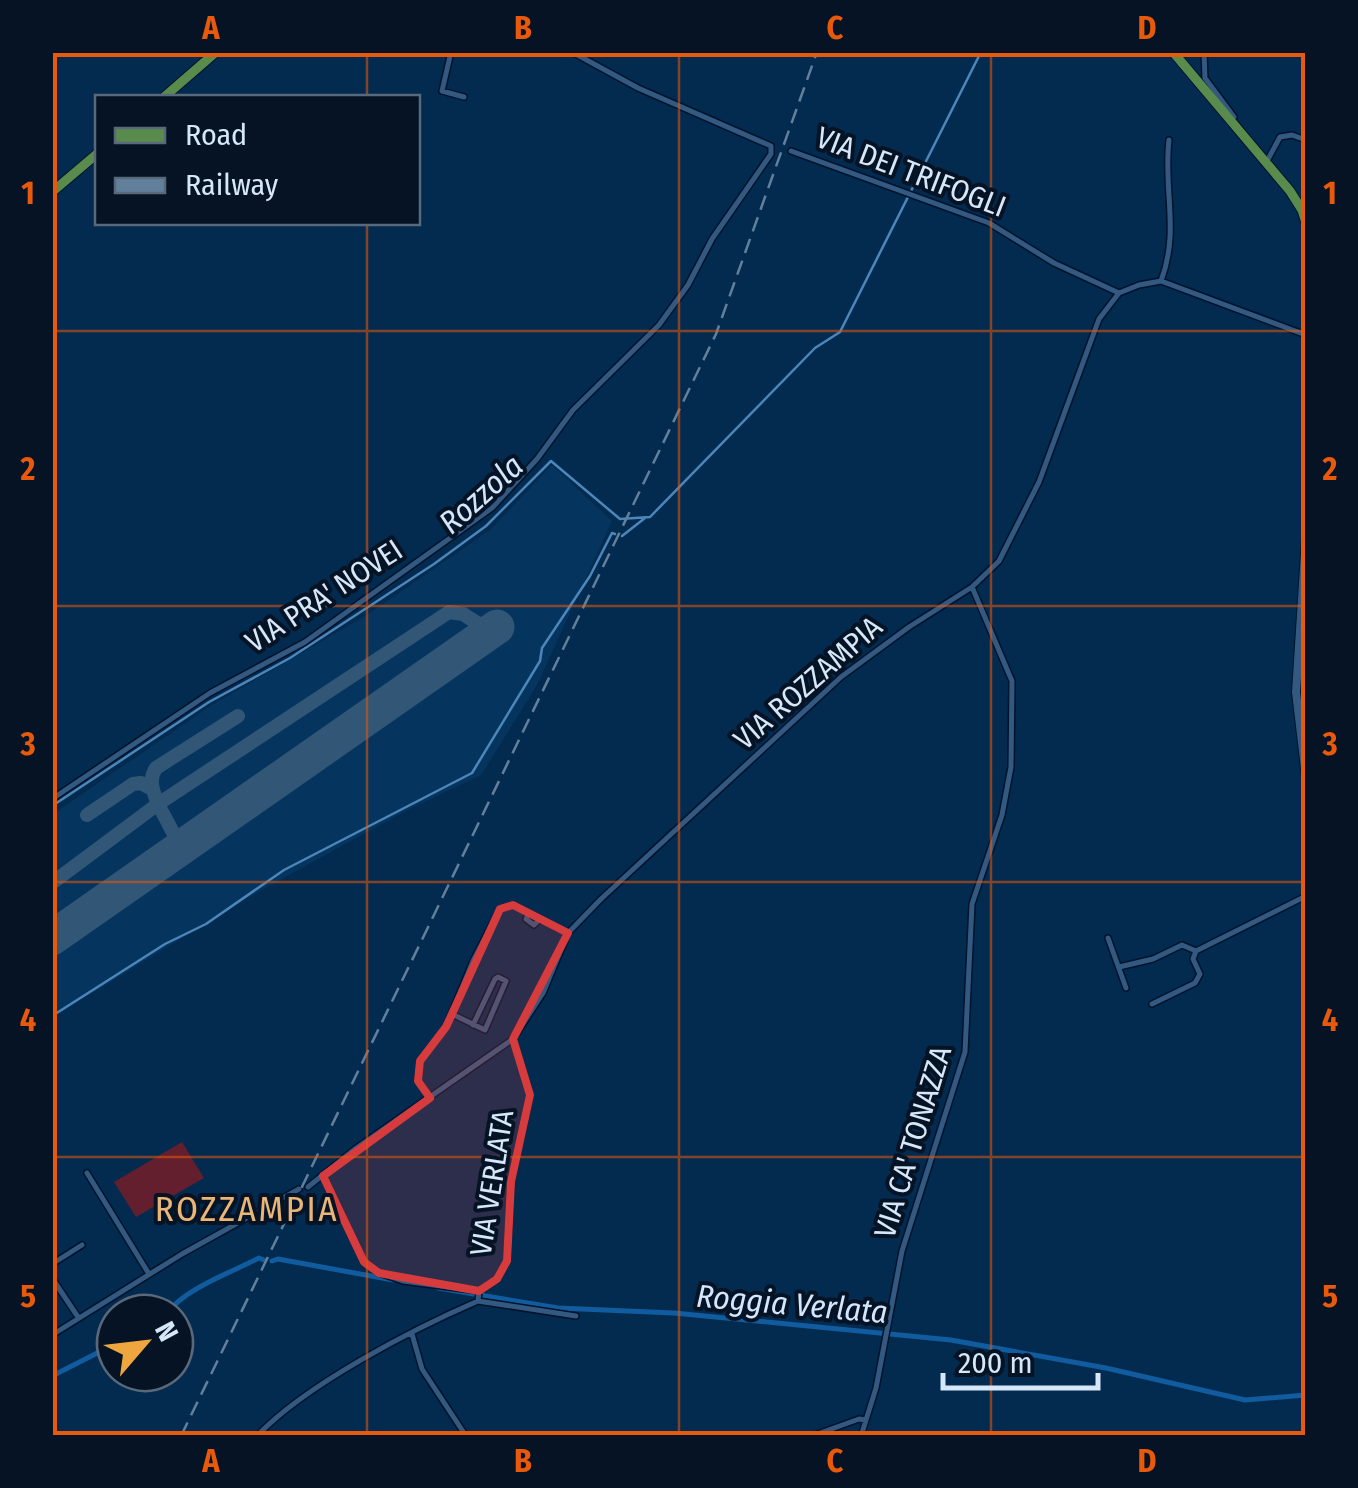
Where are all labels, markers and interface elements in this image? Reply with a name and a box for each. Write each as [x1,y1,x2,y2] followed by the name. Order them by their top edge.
[201,9,220,47] text: A
[514,9,532,47] text: B
[827,9,844,47] text: C
[1137,9,1157,47] text: D
[95,95,420,225] legend
[185,117,247,153] text: Road
[811,119,1011,225] street label: VIA DEI TRIFOGLI
[185,167,279,203] text: Railway
[21,174,35,212] text: 1
[1323,174,1337,212] text: 1
[431,446,531,542] water label: Rozzola
[20,450,36,488] text: 2
[1322,450,1338,488] text: 2
[239,532,409,660] street label: VIA PRA' NOVEI
[726,609,890,757] street label: VIA ROZZAMPIA
[19,725,36,763] text: 3
[1321,725,1338,763] text: 3
[20,1001,36,1039] text: 4
[1322,1001,1338,1039] text: 4
[867,1041,959,1242] street label: VIA CA' TONAZZA
[463,1107,521,1259] street label: VIA VERLATA
[155,1188,339,1230] district label: ROZZAMPIA
[20,1277,36,1315] text: 5
[695,1277,889,1331] water label: Roggia Verlata
[1322,1277,1338,1315] text: 5
[95,1293,195,1393] north arrow
[148,1316,185,1347] text: N
[943,1328,1098,1390] scale bar
[958,1345,1033,1381] text: 200 m
[201,1442,220,1480] text: A
[514,1442,532,1480] text: B
[827,1442,844,1480] text: C
[1137,1442,1157,1480] text: D

